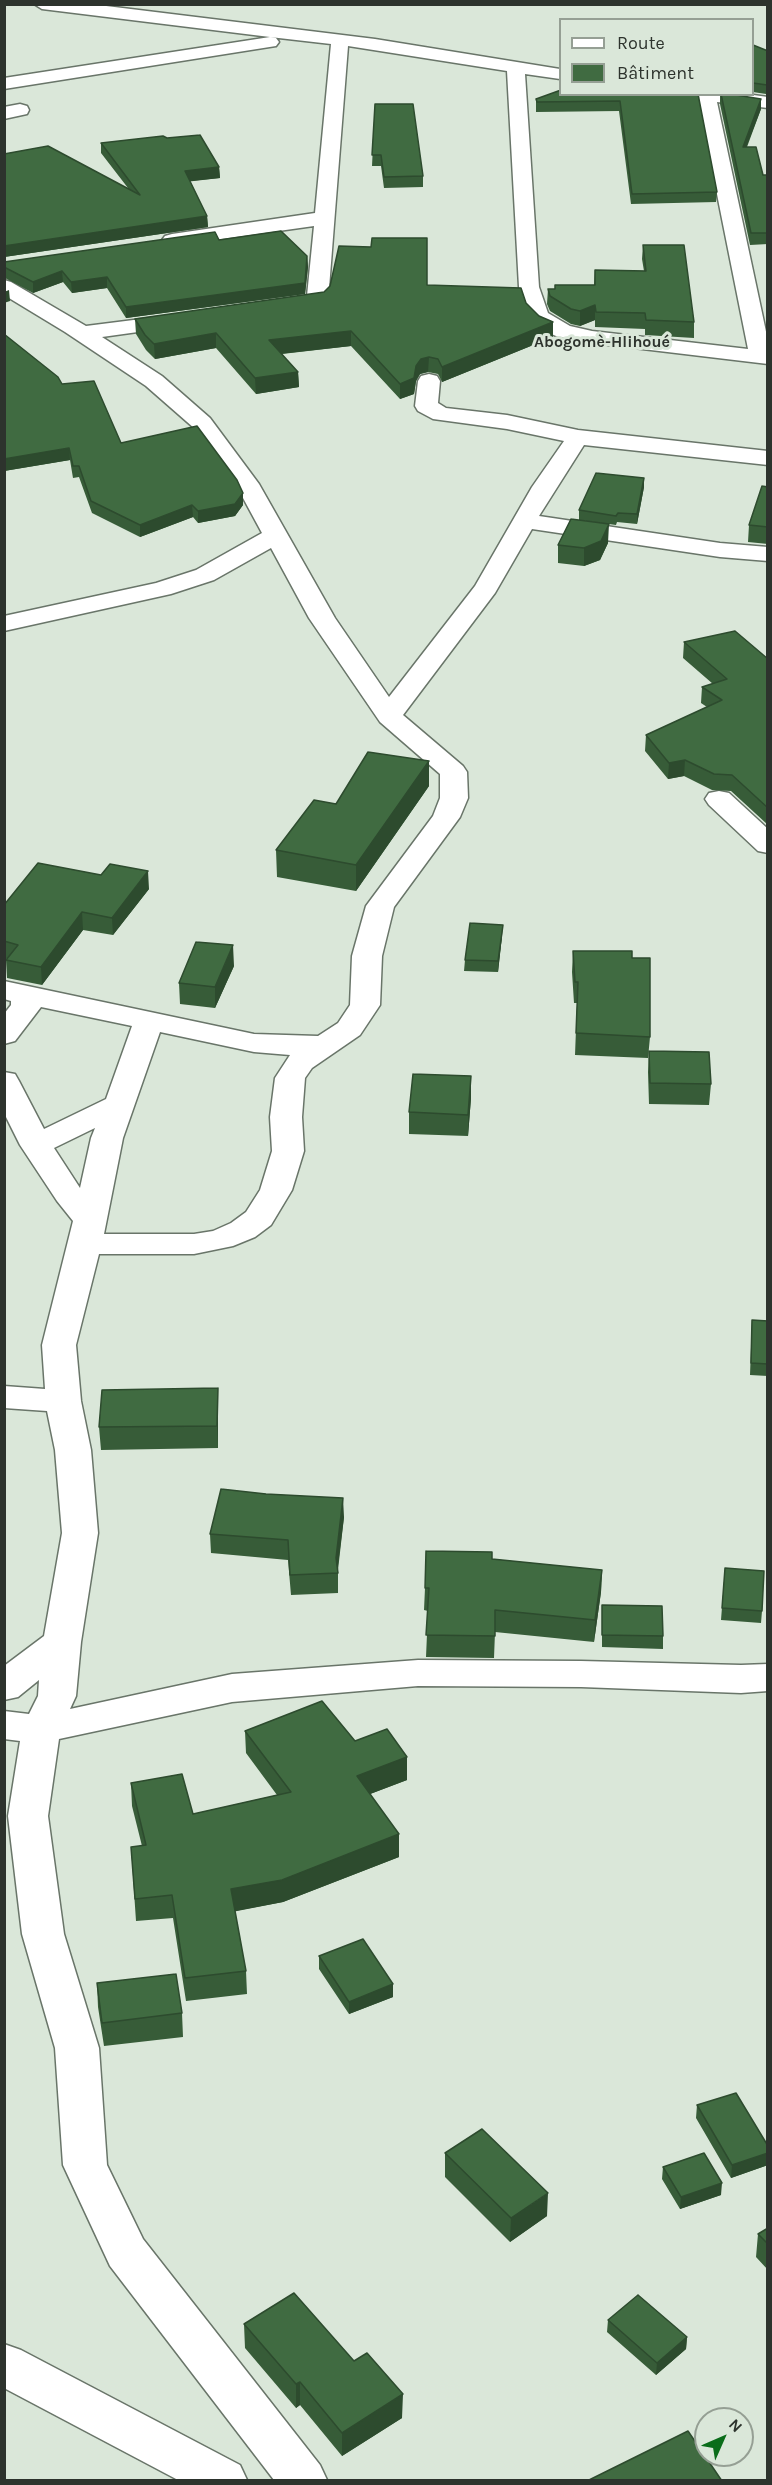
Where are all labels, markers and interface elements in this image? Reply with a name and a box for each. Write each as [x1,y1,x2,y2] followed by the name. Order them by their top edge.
[559,18,754,96] legend
[617,32,665,54] text: Route
[617,62,694,84] text: Bâtiment
[534,332,670,352] district label: Abogomè-Hlihoué
[694,2407,754,2467] north arrow
[725,2415,746,2436] text: N

